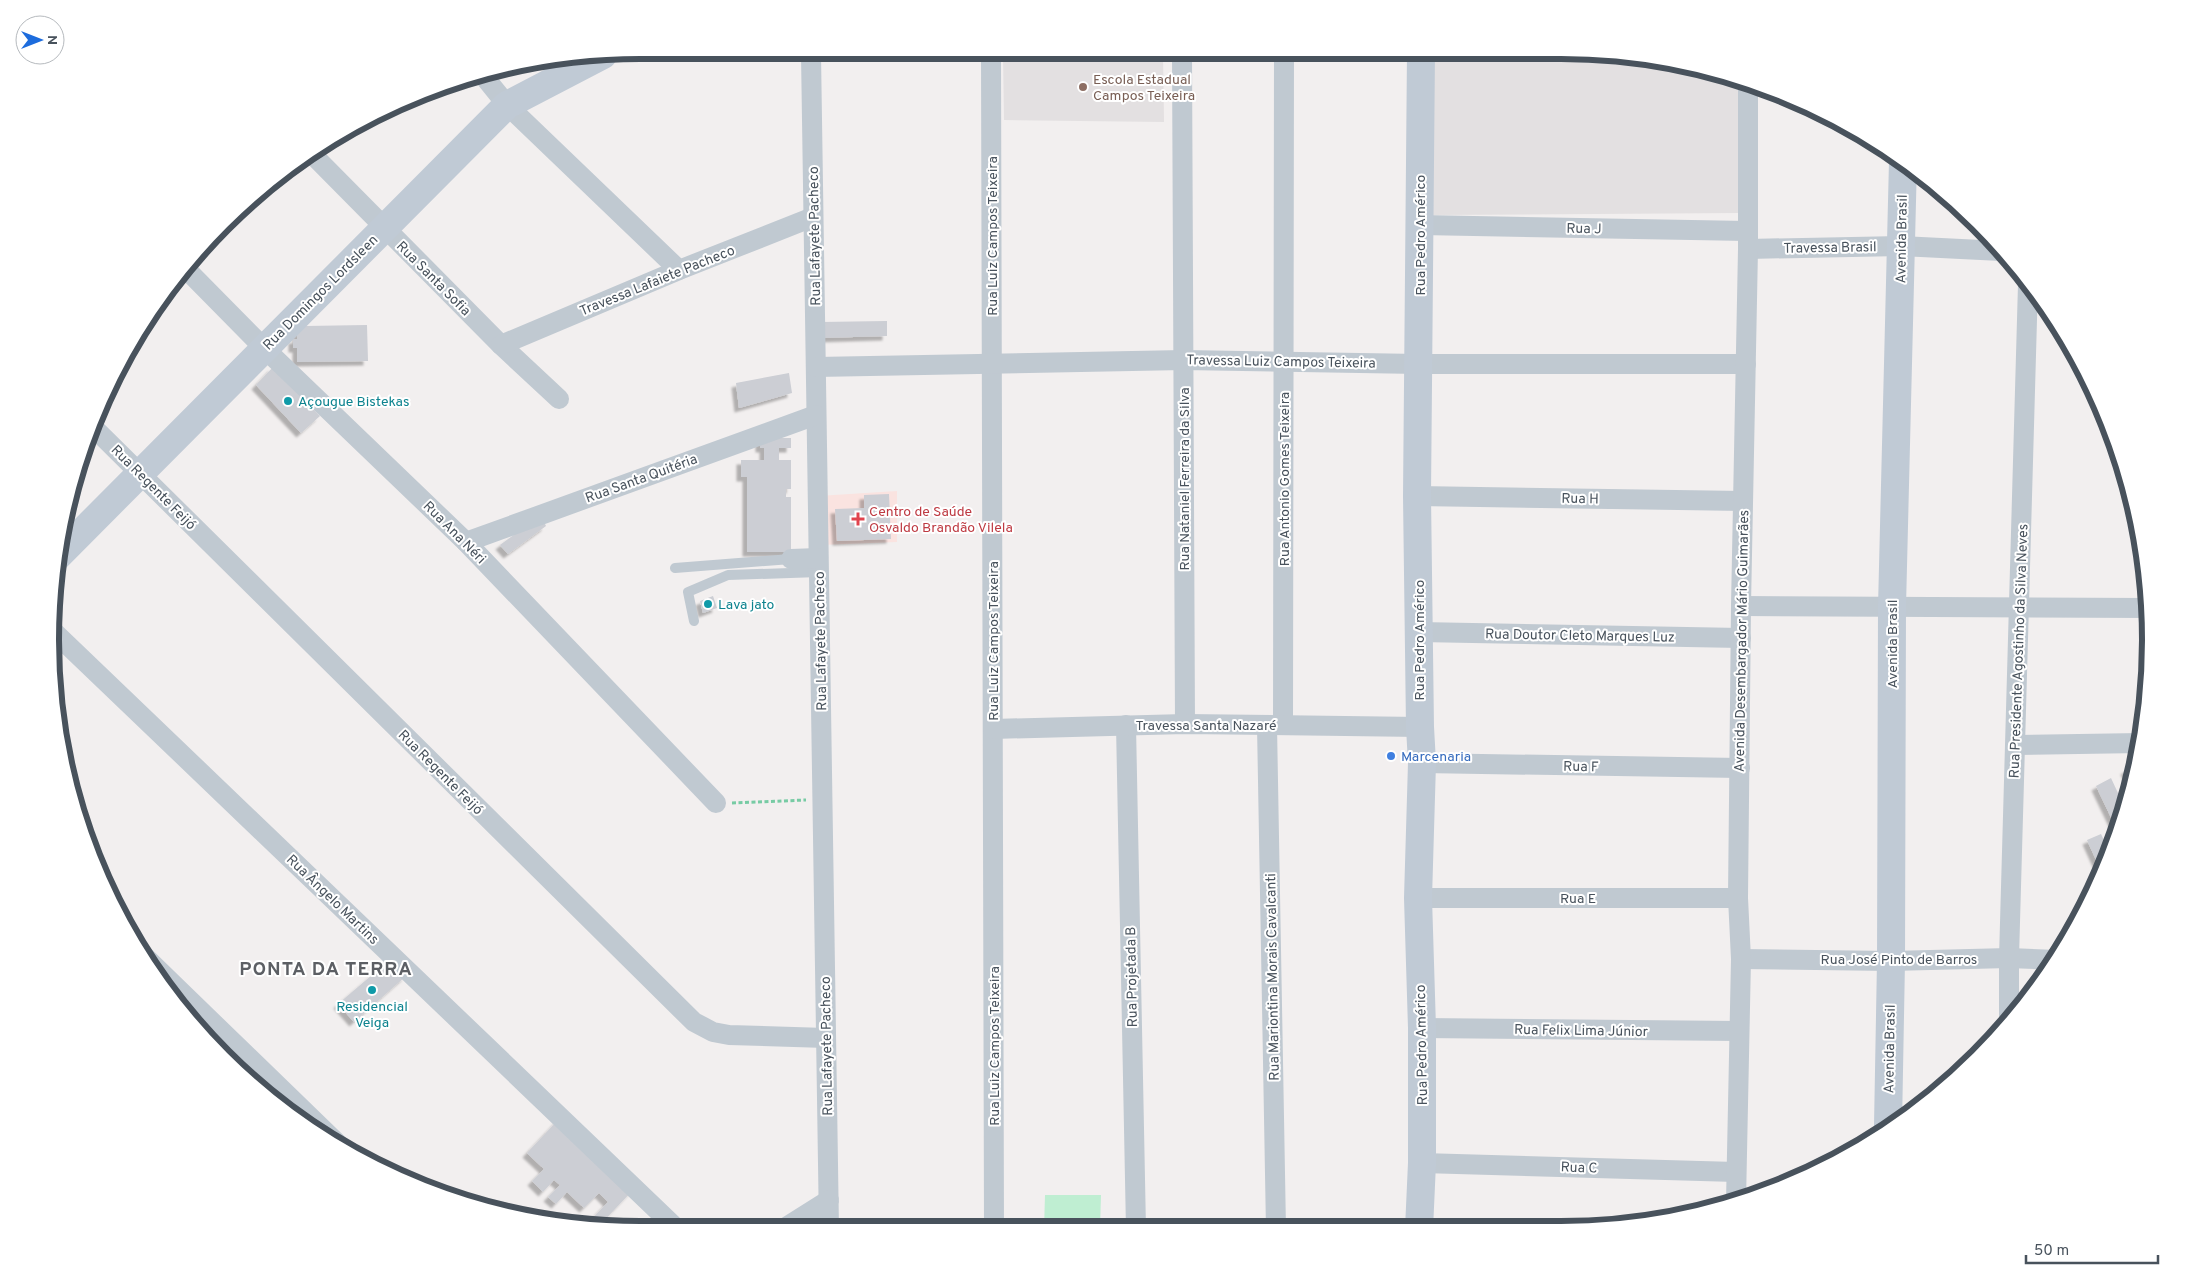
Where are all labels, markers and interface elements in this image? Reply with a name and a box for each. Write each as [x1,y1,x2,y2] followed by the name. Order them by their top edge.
[15,15,65,65] north arrow
[43,35,60,45] text: N
[1093,72,1195,105] place label: Escola Estadual Campos Teixeira
[1077,81,1089,93] marker: Escola Estadual Campos Teixeira
[985,156,1002,316] street label: Rua Luiz Campos Teixeira
[806,166,825,306] street label: Rua Lafayete Pacheco
[1413,174,1430,295] street label: Rua Pedro Américo
[1893,194,1912,284] street label: Avenida Brasil
[1566,221,1602,238] street label: Rua J
[260,232,382,354] street label: Rua Domingos Lordsleen
[392,238,474,320] street label: Rua Santa Sofia
[1783,239,1877,258] street label: Travessa Brasil
[578,242,738,320] street label: Travessa Lafaiete Pacheco
[1186,352,1376,373] street label: Travessa Luiz Campos Teixeira
[1177,387,1194,571] street label: Rua Nataniel Ferreira da Silva
[1277,392,1294,566] street label: Rua Antonio Gomes Teixeira
[298,394,409,411] place label: Açougue Bistekas
[282,395,294,407] marker: Açougue Bistekas
[107,442,199,534] street label: Rua Regente Feijó
[583,451,700,508] street label: Rua Santa Quitéria
[1561,491,1599,508] street label: Rua H
[419,498,489,568] street label: Rua Ana Néri
[869,504,1013,537] place label: Centro de Saúde Osvaldo Brandão Vilela
[1732,510,1753,772] street label: Avenida Desembargador Mário Guimarães
[851,512,865,526] marker: Centro de Saúde Osvaldo Brandão Vilela
[2007,524,2032,779] street label: Rua Presidente Agostinho da Silva Neves
[986,561,1003,721] street label: Rua Luiz Campos Teixeira
[812,571,831,711] street label: Rua Lafayete Pacheco
[1412,579,1429,700] street label: Rua Pedro Américo
[718,597,775,614] place label: Lava jato
[702,598,714,610] marker: Lava jato
[1885,599,1902,689] street label: Avenida Brasil
[1485,626,1675,647] street label: Rua Doutor Cleto Marques Luz
[1135,718,1277,735] street label: Travessa Santa Nazaré
[394,727,486,819] street label: Rua Regente Feijó
[1401,749,1471,766] place label: Marcenaria
[1385,750,1397,762] marker: Marcenaria
[1563,759,1599,776] street label: Rua F
[282,851,382,949] street label: Rua Ângelo Martins
[1263,873,1284,1081] street label: Rua Mariontina Morais Cavalcanti
[1560,891,1596,908] street label: Rua E
[1123,926,1142,1028] street label: Rua Projetada B
[1821,952,1977,969] street label: Rua José Pinto de Barros
[239,958,413,982] district label: PONTA DA TERRA
[987,966,1004,1126] street label: Rua Luiz Campos Teixeira
[818,976,837,1116] street label: Rua Lafayete Pacheco
[366,984,378,996] marker: Residencial Veiga
[1413,984,1432,1106] street label: Rua Pedro Américo
[336,999,408,1032] place label: Residencial Veiga
[1881,1004,1900,1094] street label: Avenida Brasil
[1514,1022,1649,1041] street label: Rua Felix Lima Júnior
[1560,1159,1598,1178] street label: Rua C
[2026,1232,2158,1264] scale bar
[2034,1242,2069,1261] text: 50 m

